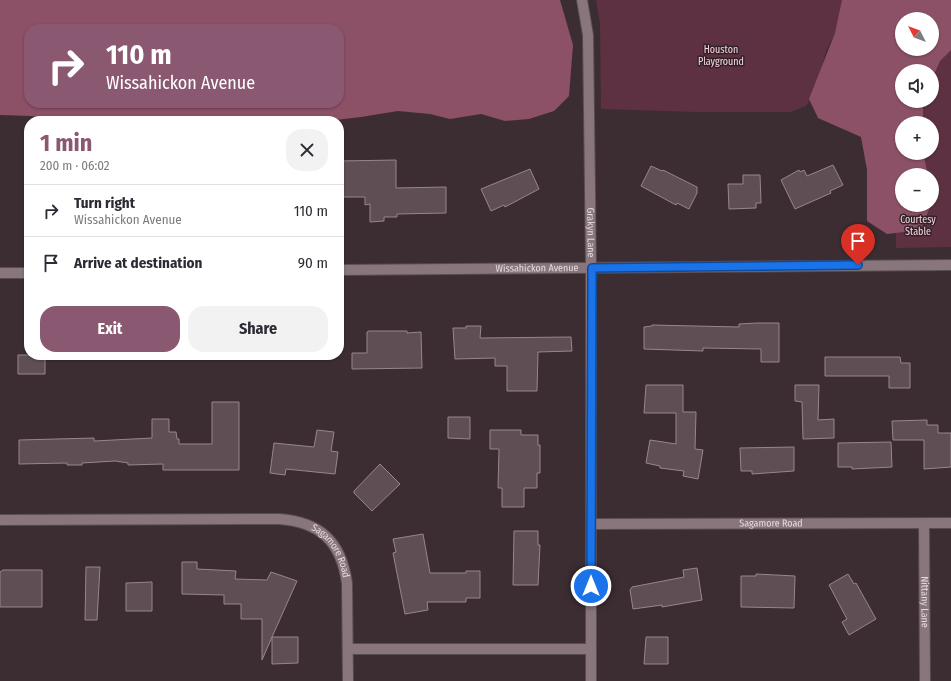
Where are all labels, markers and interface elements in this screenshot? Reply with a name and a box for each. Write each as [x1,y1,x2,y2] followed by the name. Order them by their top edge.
[895,12,939,56] north arrow
[895,12,939,212] map controls
[106,38,172,71] text: 110 m
[40,40,92,92] icon: right
[698,44,744,68] park label: Houston Playground
[895,64,939,108] button: sound
[106,72,255,94] text: Wissahickon Avenue
[895,116,939,160] button: +
[40,129,92,157] text: 1 min
[286,129,328,171] button: close
[40,158,110,173] text: 200 m · 06:02
[895,168,939,212] button: −
[74,194,135,212] text: Turn right
[40,200,62,222] icon: right
[294,202,328,220] text: 110 m
[584,207,597,258] street label: Grakyn Lane
[74,212,182,227] text: Wissahickon Avenue
[900,214,936,238] park label: Courtesy Stable
[841,224,875,265] pin
[847,230,869,252] icon: arrive
[40,252,62,274] icon: arrive
[74,254,202,272] text: Arrive at destination
[298,254,328,272] text: 90 m
[495,262,579,275] street label: Wissahickon Avenue
[40,306,180,352] button: Exit
[188,306,328,352] button: Share
[739,517,803,530] street label: Sagamore Road
[309,522,352,579] street label: Sagamore Road
[570,565,612,607] position arrow
[918,576,931,628] street label: Nittany Lane

